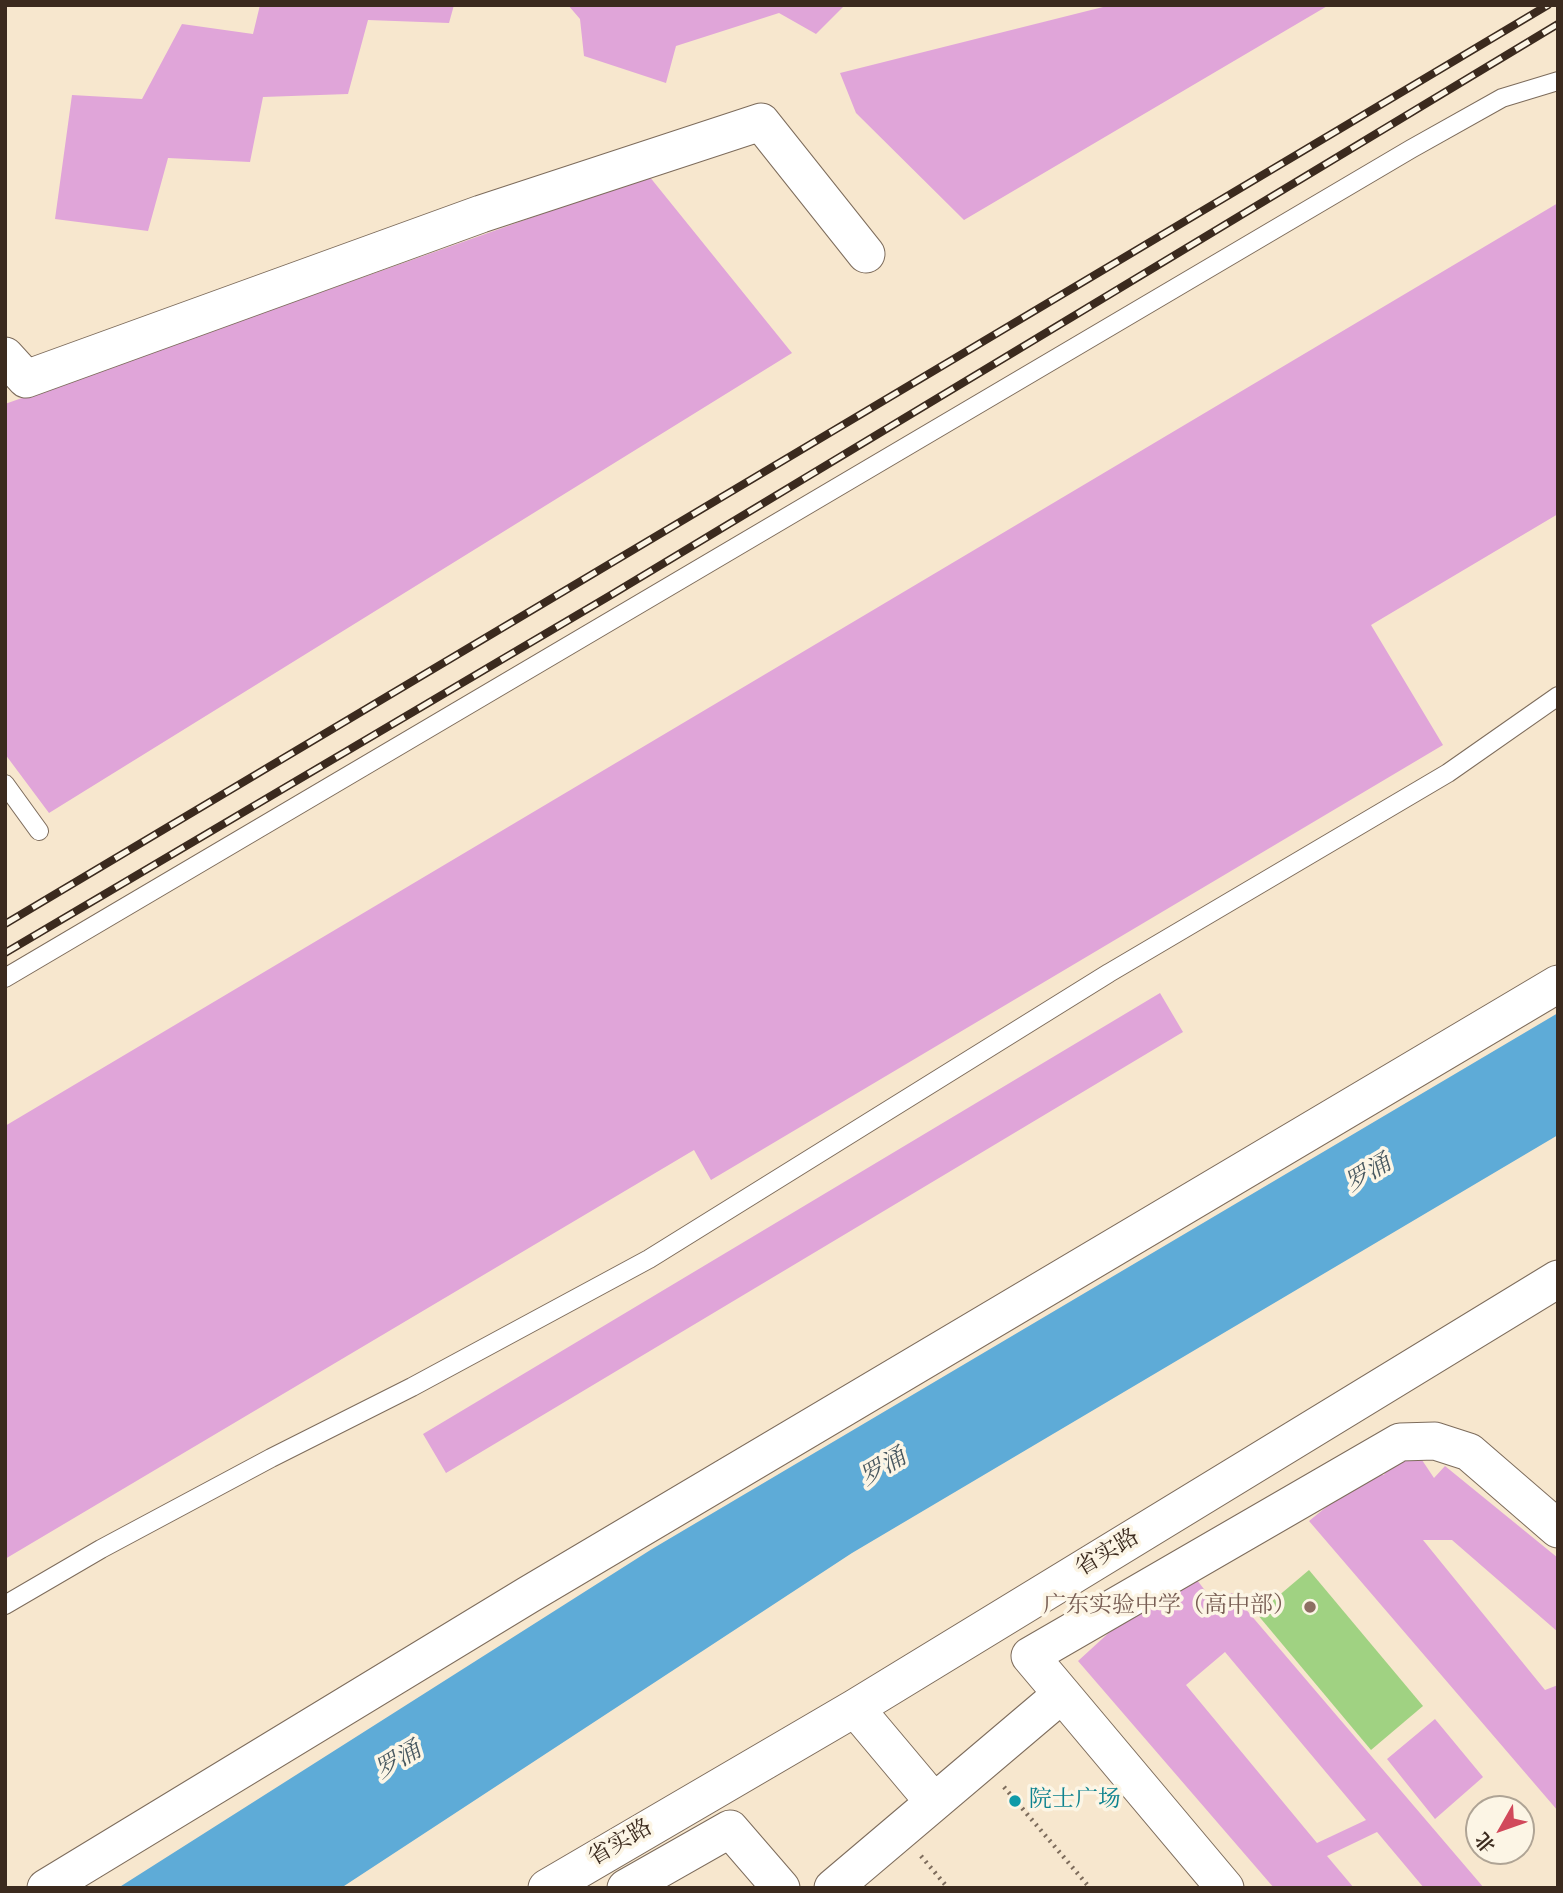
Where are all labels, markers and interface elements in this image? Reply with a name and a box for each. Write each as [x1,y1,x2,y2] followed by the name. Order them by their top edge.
[1341,1150,1397,1200] water label: 罗涌
[856,1444,912,1494] water label: 罗涌
[1071,1524,1145,1584] street label: 省实路
[1043,1593,1296,1621] place label: 广东实验中学（高中部）
[1302,1599,1318,1615] marker: 广东实验中学（高中部）
[371,1737,427,1787] water label: 罗涌
[1029,1787,1121,1815] place label: 院士广场
[1007,1793,1023,1809] marker: 院士广场
[1465,1795,1535,1865] north arrow
[584,1815,658,1873] street label: 省实路
[1470,1827,1501,1857] text: 北

